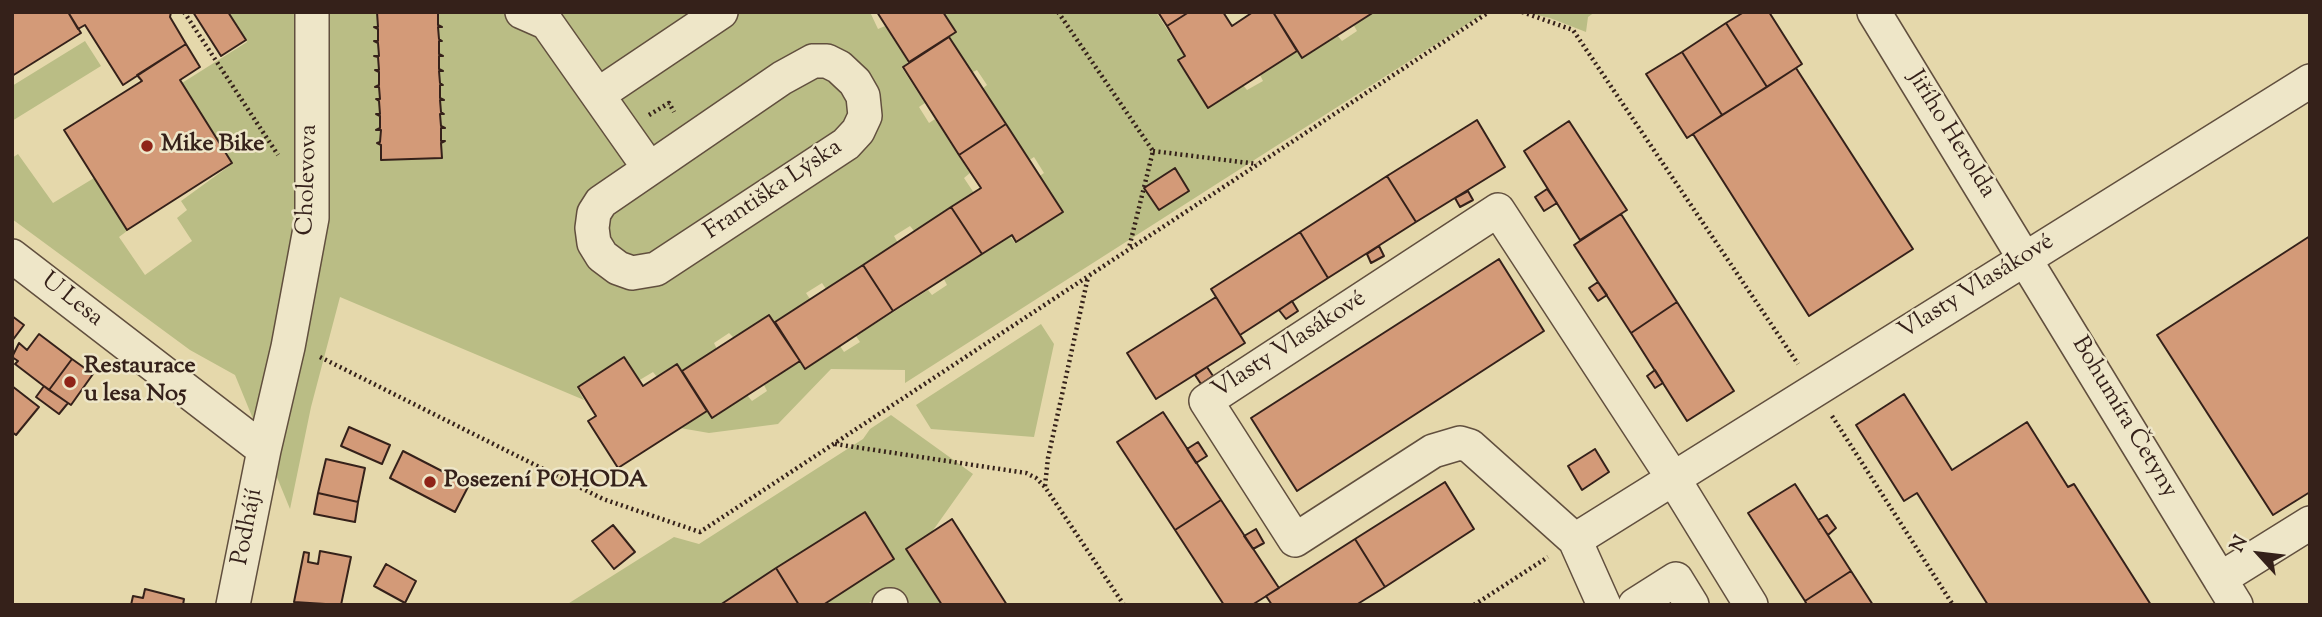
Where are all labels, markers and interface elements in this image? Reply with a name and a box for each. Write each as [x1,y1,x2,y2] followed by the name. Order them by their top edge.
[1899,66,2001,204] street label: Jiřího Herolda
[293,124,325,236] street label: Cholevova
[161,132,265,160] place label: Mike Bike
[700,134,848,248] street label: Františka Lýska
[139,138,155,154] marker: Mike Bike
[1894,229,2060,347] street label: Vlasty Vlasákové
[34,268,108,334] street label: U Lesa
[1208,286,1372,406] street label: Vlasty Vlasákové
[2064,332,2182,504] street label: Bohumíra Četyny
[84,354,196,410] place label: Restaurace u lesa No5
[62,374,78,390] marker: Restaurace u lesa No5
[444,468,647,496] place label: Posezení POHODA
[422,474,438,490] marker: Posezení POHODA
[227,486,271,568] street label: Podhájí
[2224,519,2294,589] north arrow
[2224,531,2255,557] text: N

